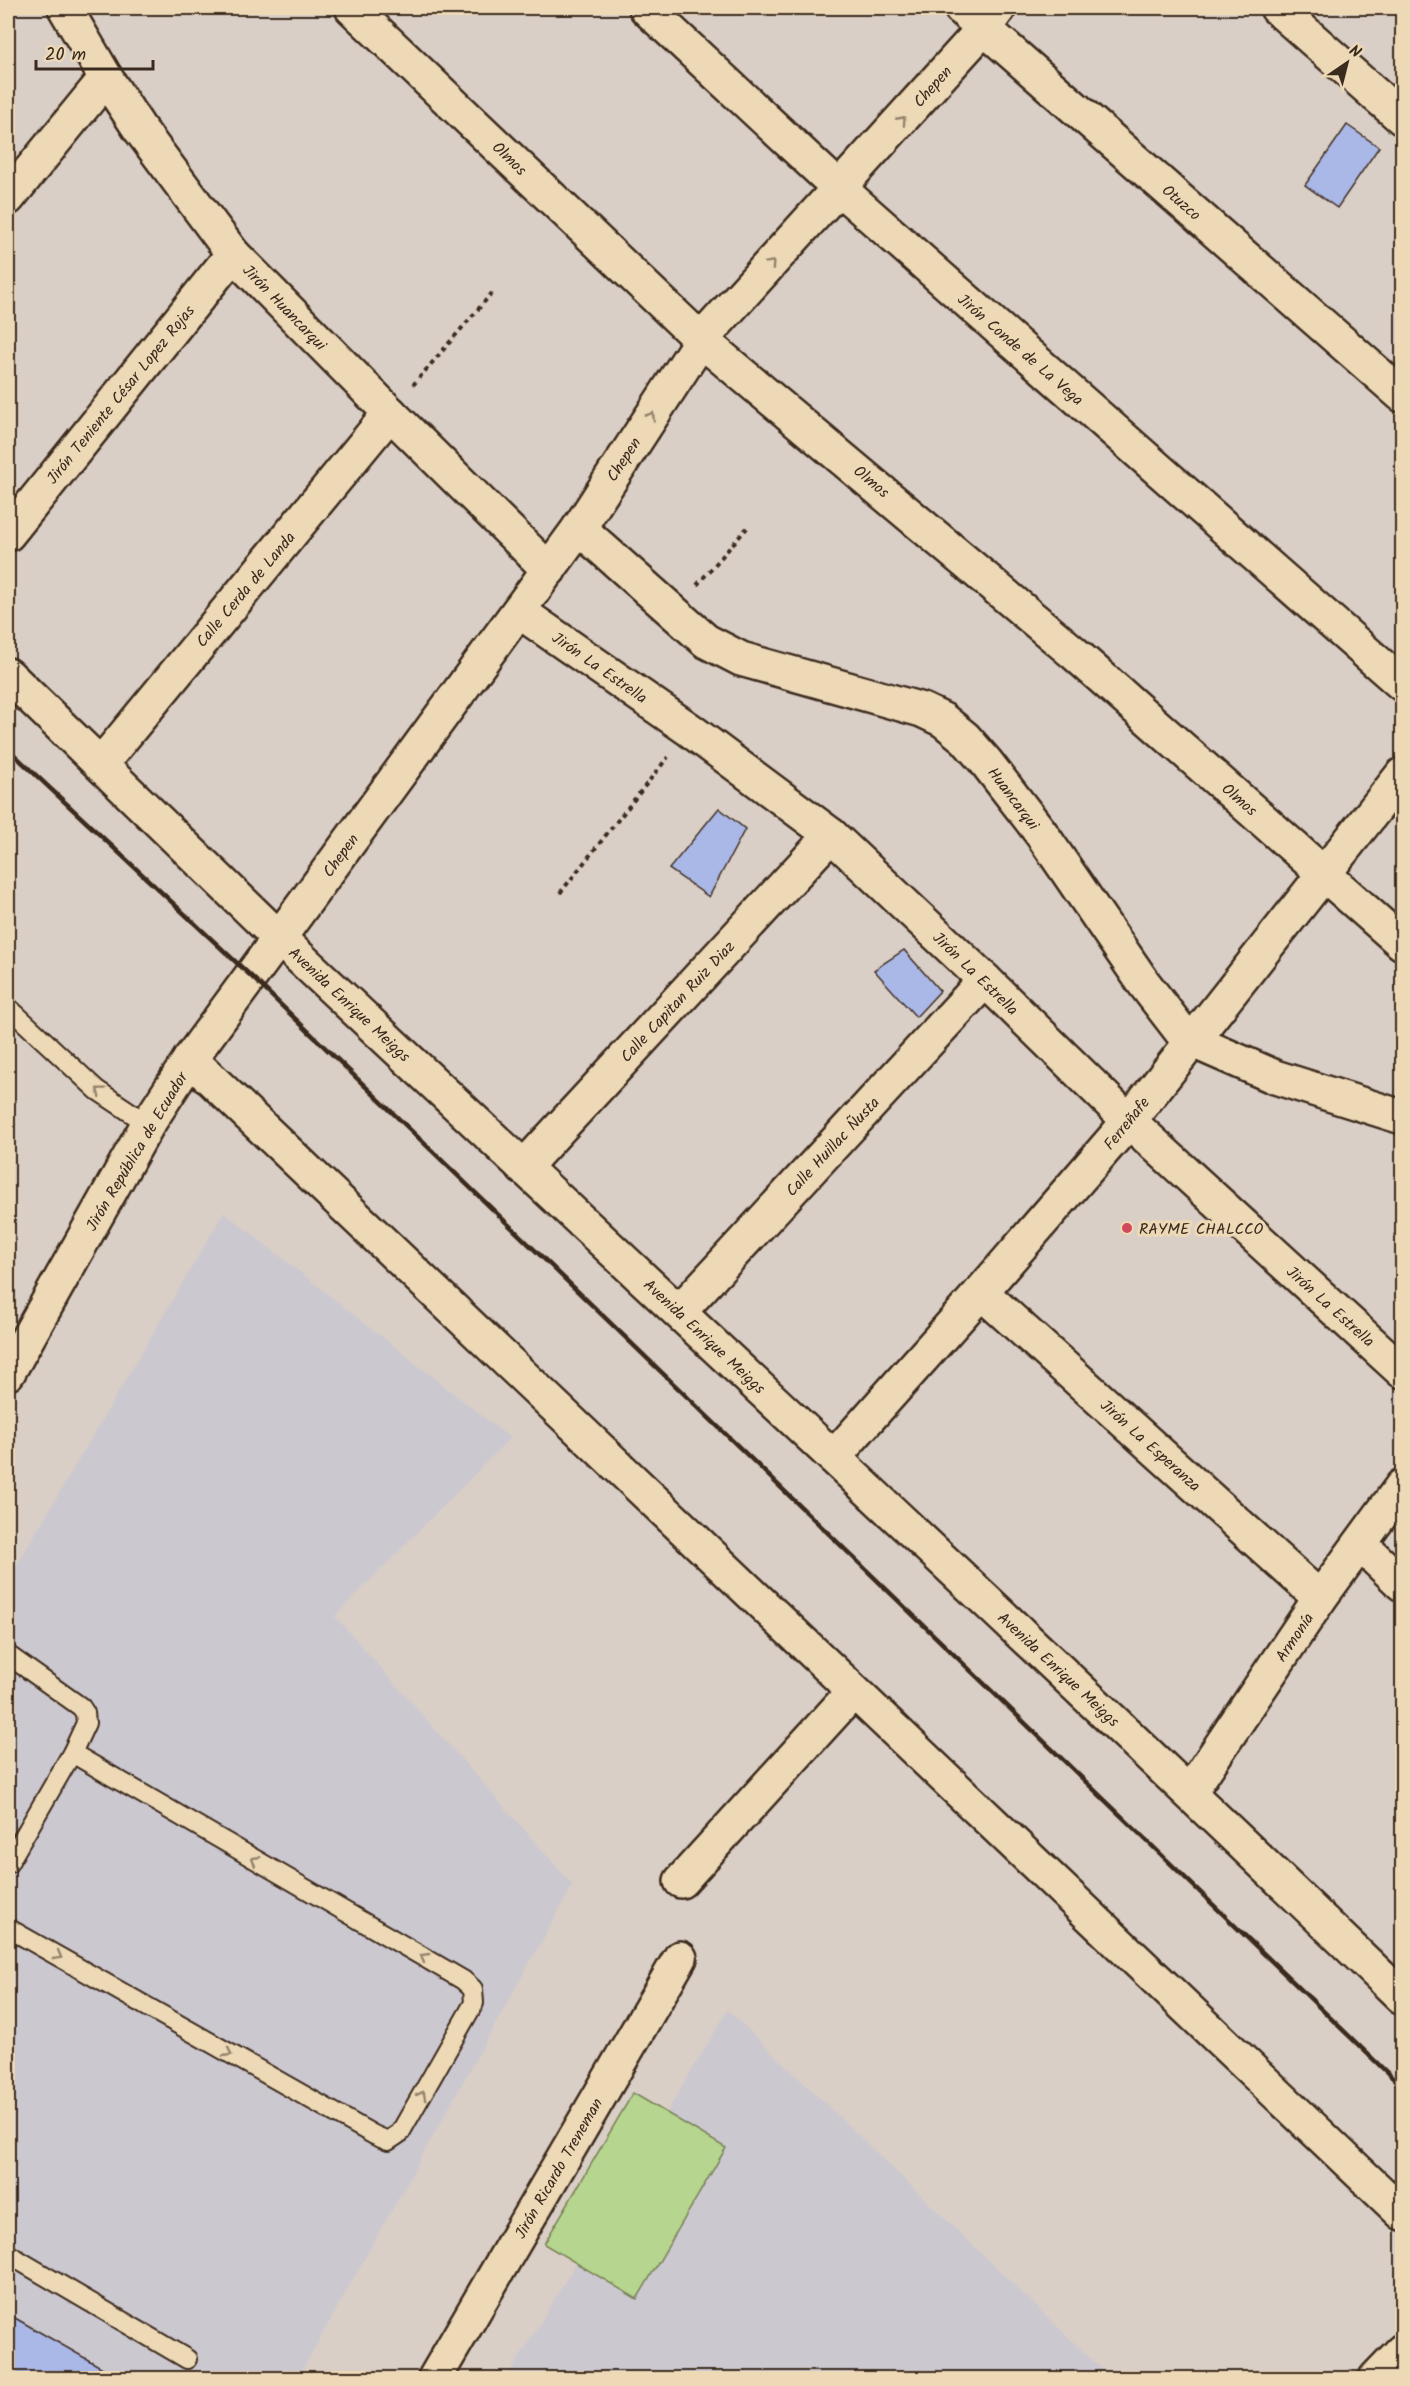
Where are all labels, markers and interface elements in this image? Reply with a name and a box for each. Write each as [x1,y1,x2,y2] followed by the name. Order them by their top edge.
[36,33,153,71] scale bar
[1317,33,1377,93] north arrow
[1343,39,1366,65] text: N
[45,41,86,70] text: 20 m
[908,61,959,113] street label: Chepen
[895,116,906,126] one-way arrow
[486,136,532,182] street label: Olmos
[1156,179,1206,227] street label: Otuzco
[236,259,333,358] street label: Jirón Huancarqui
[764,260,775,270] one-way arrow
[951,288,1089,412] street label: Jirón Conde de La Vega
[41,300,202,490] street label: Jirón Teniente César Lopez Rojas
[643,412,654,423] one-way arrow
[600,433,648,487] street label: Chepen
[847,460,895,505] street label: Olmos
[190,527,302,653] street label: Calle Cerda de Landa
[546,626,652,710] street label: Jirón La Estrella
[981,762,1046,837] street label: Huancarqui
[1216,777,1263,823] street label: Olmos
[317,829,366,883] street label: Chepen
[926,926,1024,1022] street label: Jirón La Estrella
[615,935,741,1069] street label: Calle Capitan Ruiz Diaz
[282,942,416,1069] street label: Avenida Enrique Meiggs
[80,1066,196,1236] street label: Jirón República de Ecuador
[96,1088,107,1099] one-way arrow
[780,1091,886,1203] street label: Calle Huillac Ñusta
[1098,1092,1157,1156] street label: Ferreñafe
[1139,1217,1264,1242] place label: RAYME CHALCCO
[1120,1221,1134,1235] marker: RAYME CHALCCO
[1280,1260,1380,1354] street label: Jirón La Estrella
[637,1274,771,1401] street label: Avenida Enrique Meiggs
[1094,1394,1206,1498] street label: Jirón La Esperanza
[991,1607,1125,1734] street label: Avenida Enrique Meiggs
[1270,1608,1321,1668] street label: Armonía
[251,1855,261,1867] one-way arrow
[52,1949,63,1961] one-way arrow
[420,1953,430,1965] one-way arrow
[222,2045,232,2057] one-way arrow
[415,2090,426,2101] one-way arrow
[509,2094,610,2244] street label: Jirón Ricardo Treneman

